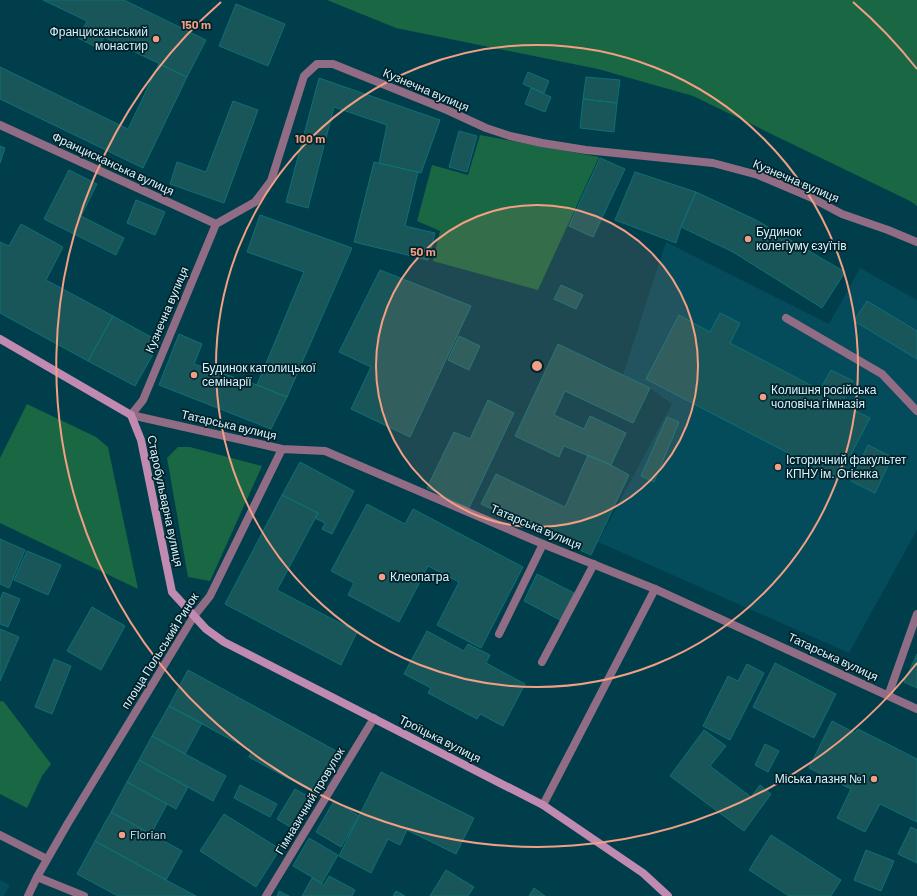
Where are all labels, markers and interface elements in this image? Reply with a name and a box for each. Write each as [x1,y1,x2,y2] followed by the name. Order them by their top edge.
[181,17,211,31] text: 150 m
[50,24,148,53] place label: Францисканський монастир
[151,34,161,44] marker: Францисканський монастир
[381,65,472,114] street label: Кузнечна вулиця
[50,129,177,199] street label: Францисканська вулиця
[295,131,325,145] text: 100 m
[751,156,842,205] street label: Кузнечна вулиця
[756,224,847,253] place label: Будинок колегіуму єзуїтів
[743,234,753,244] marker: Будинок колегіуму єзуїтів
[410,244,436,258] text: 50 m
[142,264,191,355] street label: Кузнечна вулиця
[530,359,544,373] centre of rings
[202,360,316,389] place label: Будинок католицької семінарії
[189,370,199,380] marker: Будинок католицької семінарії
[771,382,877,410] place label: Колишня російська чоловіча гімназія
[758,392,768,402] marker: Колишня російська чоловіча гімназія
[180,406,278,443] street label: Татарська вулиця
[144,434,187,568] street label: Старобульварна вулиця
[786,452,907,480] place label: Історичний факультет КПНУ ім. Огієнка
[773,462,783,472] marker: Історичний факультет КПНУ ім. Огієнка
[488,501,584,553] street label: Татарська вулиця
[390,569,449,584] place label: Клеопатра
[377,572,387,582] marker: Клеопатра
[118,589,202,712] street label: площа Польський Ринок
[786,629,881,684] street label: Татарська вулиця
[397,711,484,766] street label: Троїцька вулиця
[272,744,348,857] street label: Гімназичний провулок
[775,771,866,785] place label: Міська лазня №1
[869,774,879,784] marker: Міська лазня №1
[130,827,166,841] place label: Florian
[117,830,127,840] marker: Florian

